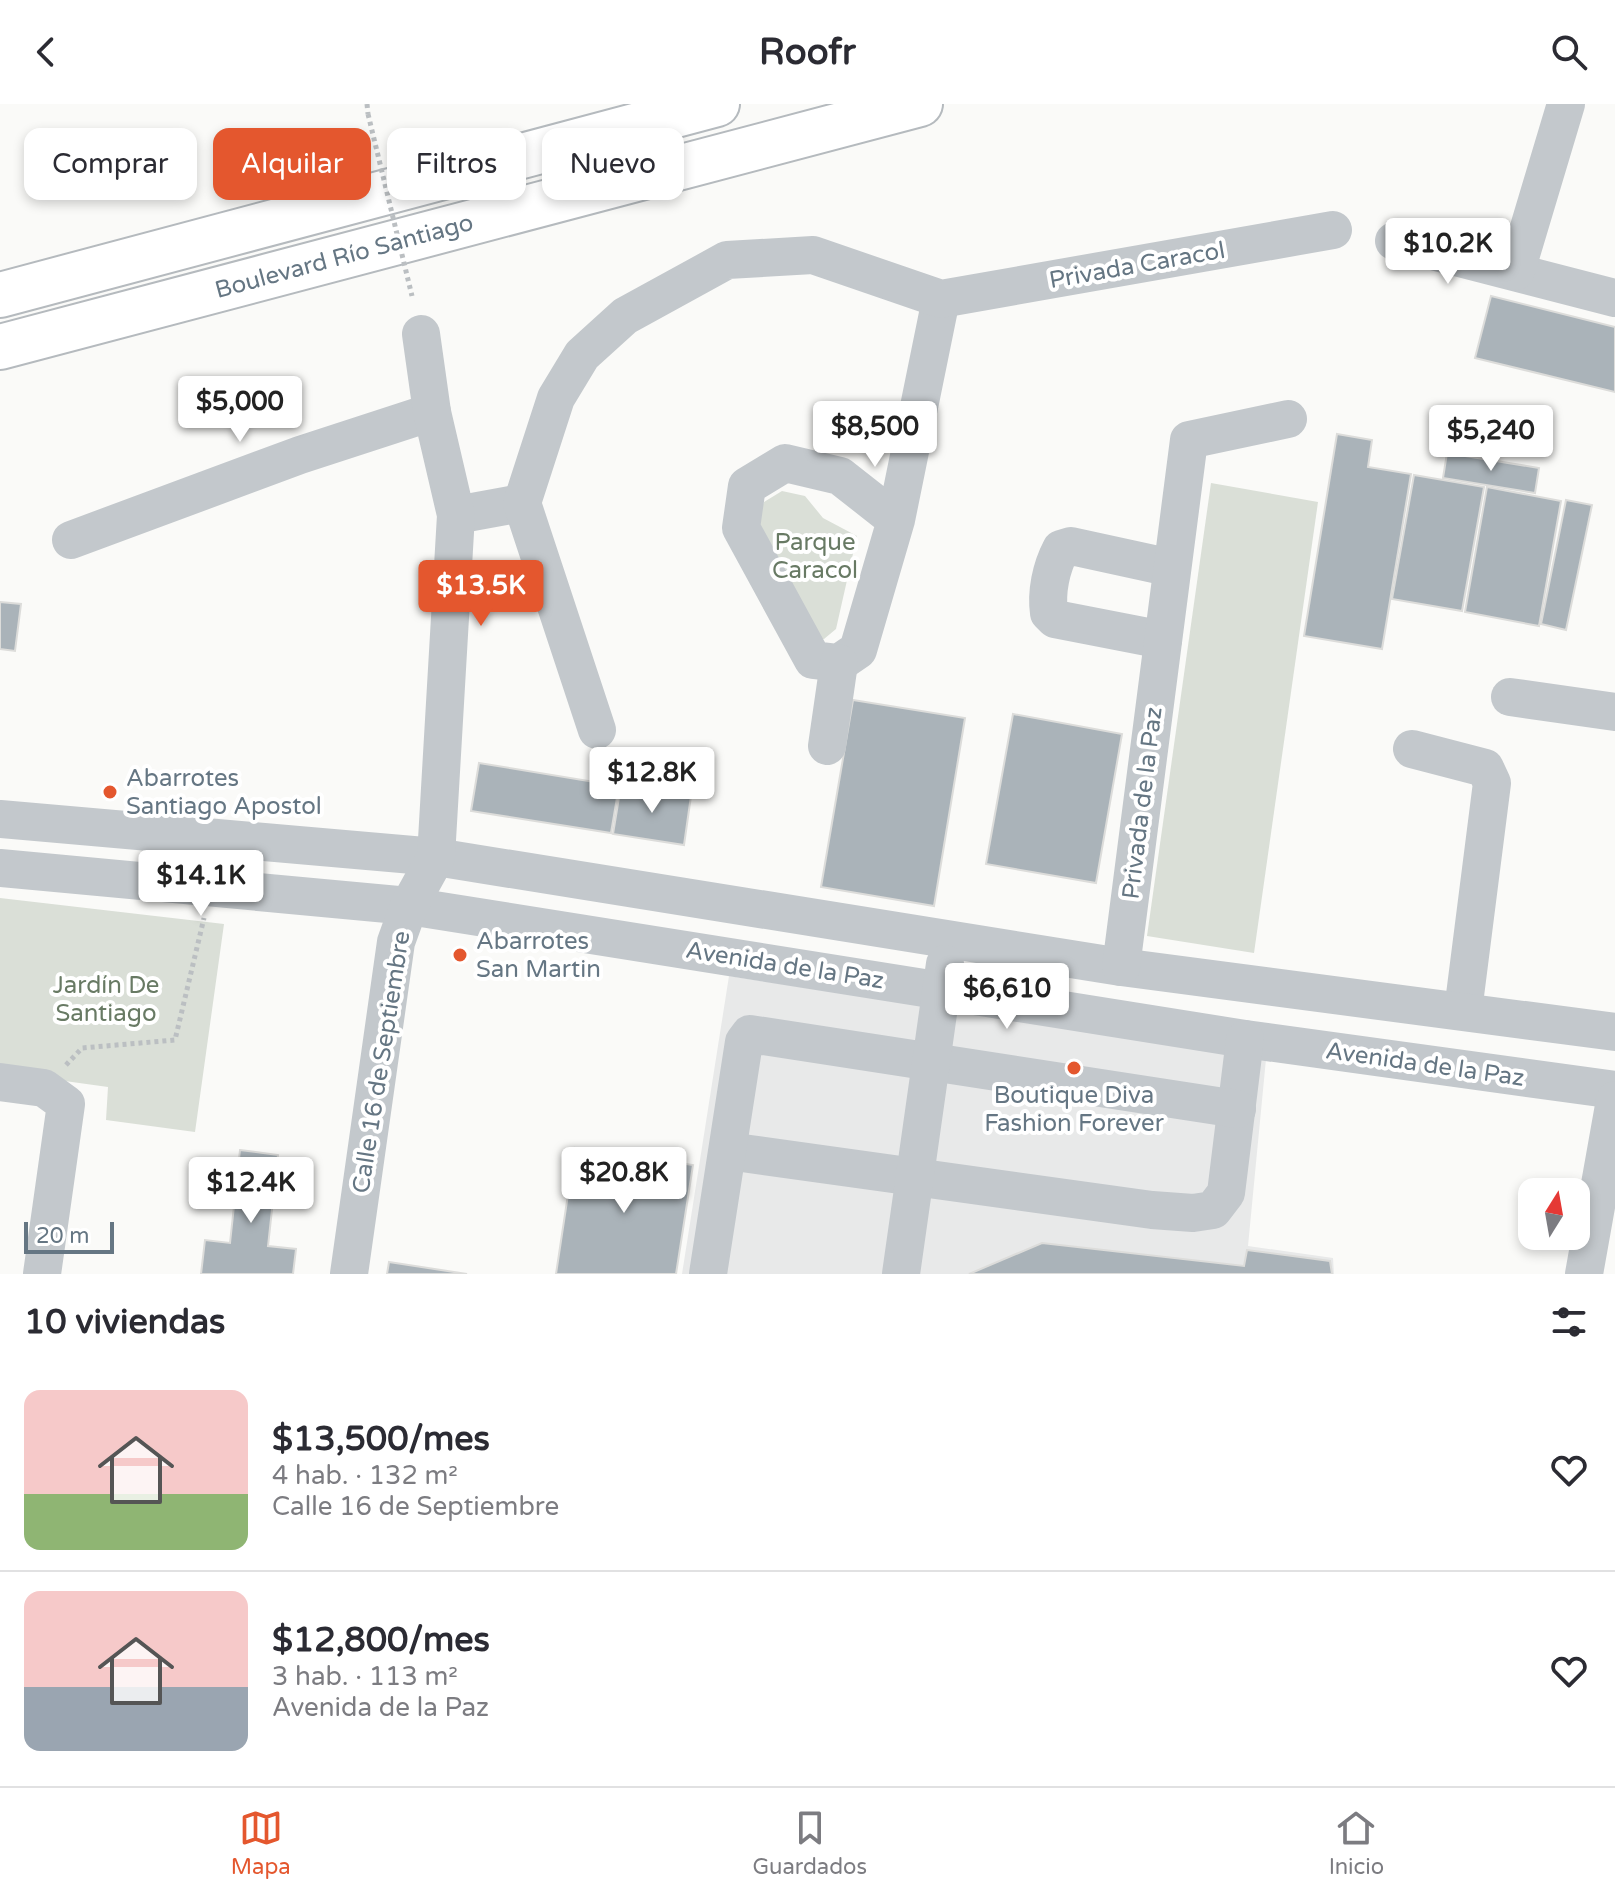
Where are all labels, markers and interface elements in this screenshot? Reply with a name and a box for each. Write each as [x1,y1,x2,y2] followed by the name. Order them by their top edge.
[24,30,68,74] icon: back
[1547,30,1591,74] icon: search
[759,31,856,74] text: Roofr
[24,128,197,200] chip: Comprar
[213,128,371,200] chip: Alquilar
[387,128,526,200] chip: Filtros
[542,128,684,200] chip: Nuevo
[212,208,477,305] street label: Boulevard Río Santiago
[1383,218,1513,286] pin: $10.2K
[1403,228,1493,259] text: $10.2K
[1047,236,1227,295] street label: Privada Caracol
[175,376,305,444] pin: $5,000
[196,386,284,417] text: $5,000
[810,401,940,469] pin: $8,500
[1426,405,1556,473] pin: $5,240
[831,411,919,442] text: $8,500
[1447,415,1535,446] text: $5,240
[772,528,858,585] park label: Parque Caracol
[416,560,546,628] pin: $13.5K
[436,570,526,601] text: $13.5K
[1116,705,1169,901] street label: Privada de la Paz
[587,747,717,815] pin: $12.8K
[607,757,697,788] text: $12.8K
[126,764,322,821] place label: Abarrotes Santiago Apostol
[101,783,119,801] marker: Abarrotes Santiago Apostol
[136,850,266,918] pin: $14.1K
[156,860,246,891] text: $14.1K
[476,927,601,984] place label: Abarrotes San Martin
[346,929,417,1195] street label: Calle 16 de Septiembre
[684,936,886,995] street label: Avenida de la Paz
[451,946,469,964] marker: Abarrotes San Martin
[942,963,1072,1031] pin: $6,610
[53,971,159,1028] park label: Jardín De Santiago
[963,973,1051,1004] text: $6,610
[1324,1036,1526,1093] street label: Avenida de la Paz
[1065,1059,1083,1077] marker: Boutique Diva Fashion Forever
[984,1081,1165,1138] place label: Boutique Diva Fashion Forever
[559,1147,689,1215] pin: $20.8K
[186,1157,316,1225] pin: $12.4K
[579,1157,669,1188] text: $20.8K
[207,1167,295,1198] text: $12.4K
[1518,1178,1590,1250] north arrow
[1518,1178,1590,1250] map controls
[24,1218,114,1254] scale bar
[36,1223,90,1249] text: 20 m
[1547,1300,1591,1344] icon: filters
[24,1302,225,1343] text: 10 viviendas
[272,1419,490,1460] text: $13,500/mes
[88,1422,184,1518] icon: home
[1547,1448,1591,1492] icon: heart
[272,1460,458,1491] text: 4 hab. · 132 m²
[272,1491,559,1522] text: Calle 16 de Septiembre
[272,1620,490,1661] text: $12,800/mes
[88,1623,184,1719] icon: home
[1547,1649,1591,1693] icon: heart
[272,1661,458,1692] text: 3 hab. · 113 m²
[272,1692,489,1723] text: Avenida de la Paz
[231,1806,291,1880] tab: Mapa
[752,1806,867,1880] tab: Guardados
[1329,1806,1384,1880] tab: Inicio

